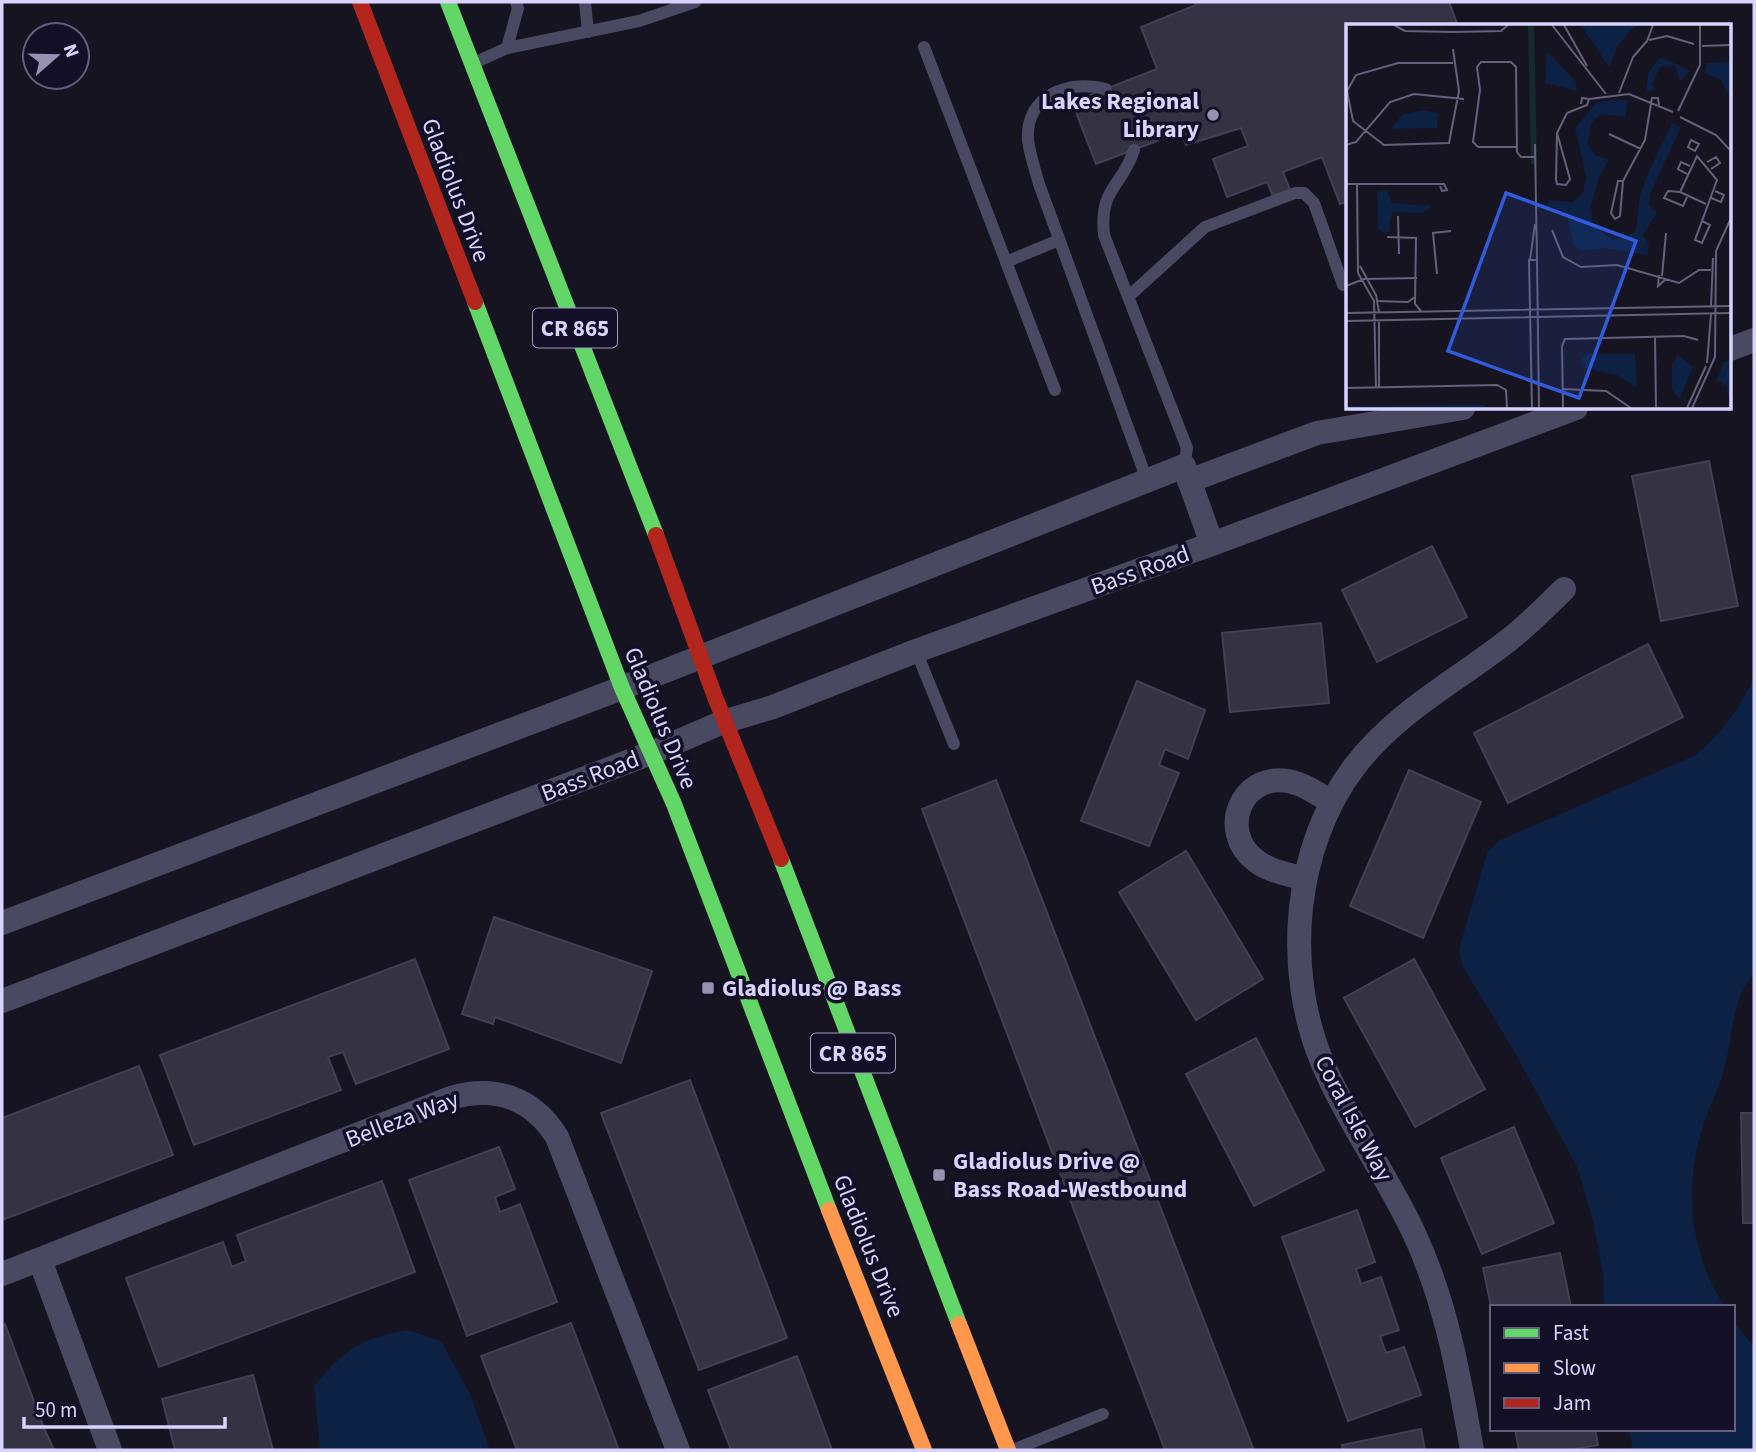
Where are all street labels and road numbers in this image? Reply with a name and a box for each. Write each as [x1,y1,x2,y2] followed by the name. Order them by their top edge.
[412,113,499,267] street label: Gladiolus Drive
[533,308,617,348] road number: CR 865
[1086,536,1194,604] street label: Bass Road
[615,642,706,795] street label: Gladiolus Drive
[536,742,644,811] street label: Bass Road
[811,1034,895,1072] road number: CR 865
[1306,1049,1402,1188] street label: Coral Isle Way
[341,1082,464,1157] street label: Belleza Way
[824,1169,913,1323] street label: Gladiolus Drive

